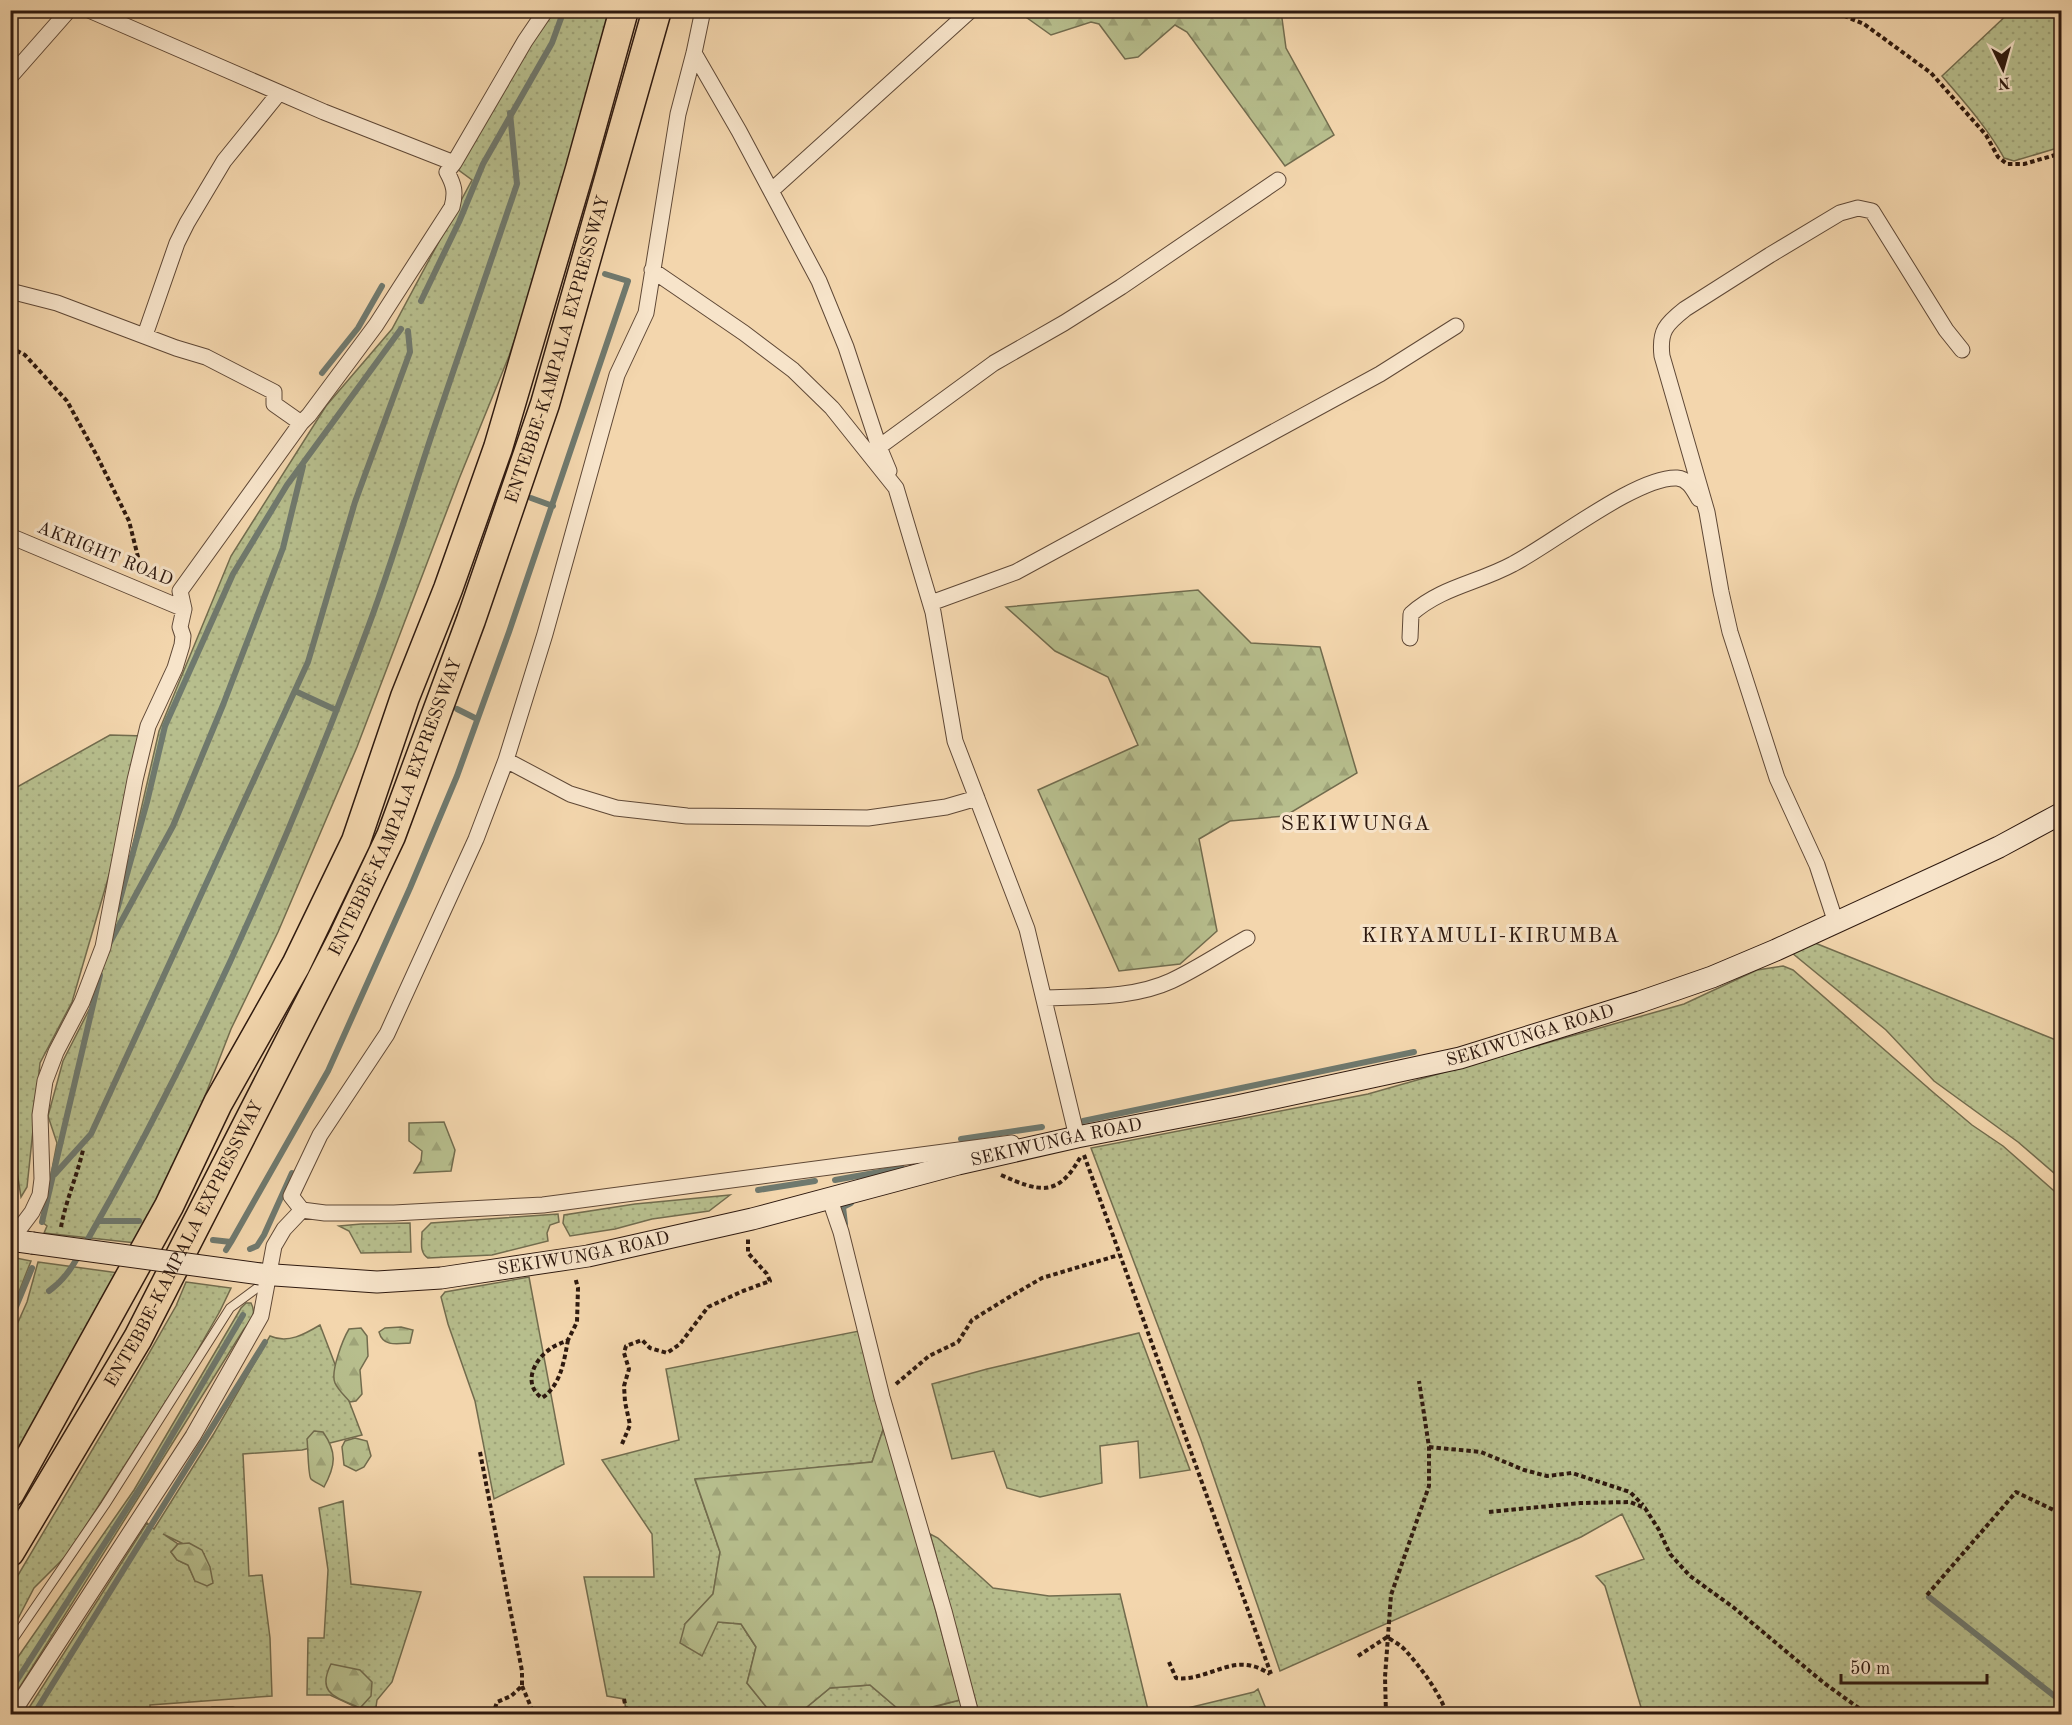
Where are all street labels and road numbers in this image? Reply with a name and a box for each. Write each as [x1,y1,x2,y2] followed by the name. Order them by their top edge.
[503,194,613,506] street label: ENTEBBE-KAMPALA EXPRESSWAY
[35,519,175,589] street label: AKRIGHT ROAD
[326,656,465,959] street label: ENTEBBE-KAMPALA EXPRESSWAY
[1444,1002,1616,1070] street label: SEKIWUNGA ROAD
[102,1098,267,1390] street label: ENTEBBE-KAMPALA EXPRESSWAY
[969,1116,1144,1170] street label: SEKIWUNGA ROAD
[496,1229,671,1278] street label: SEKIWUNGA ROAD

